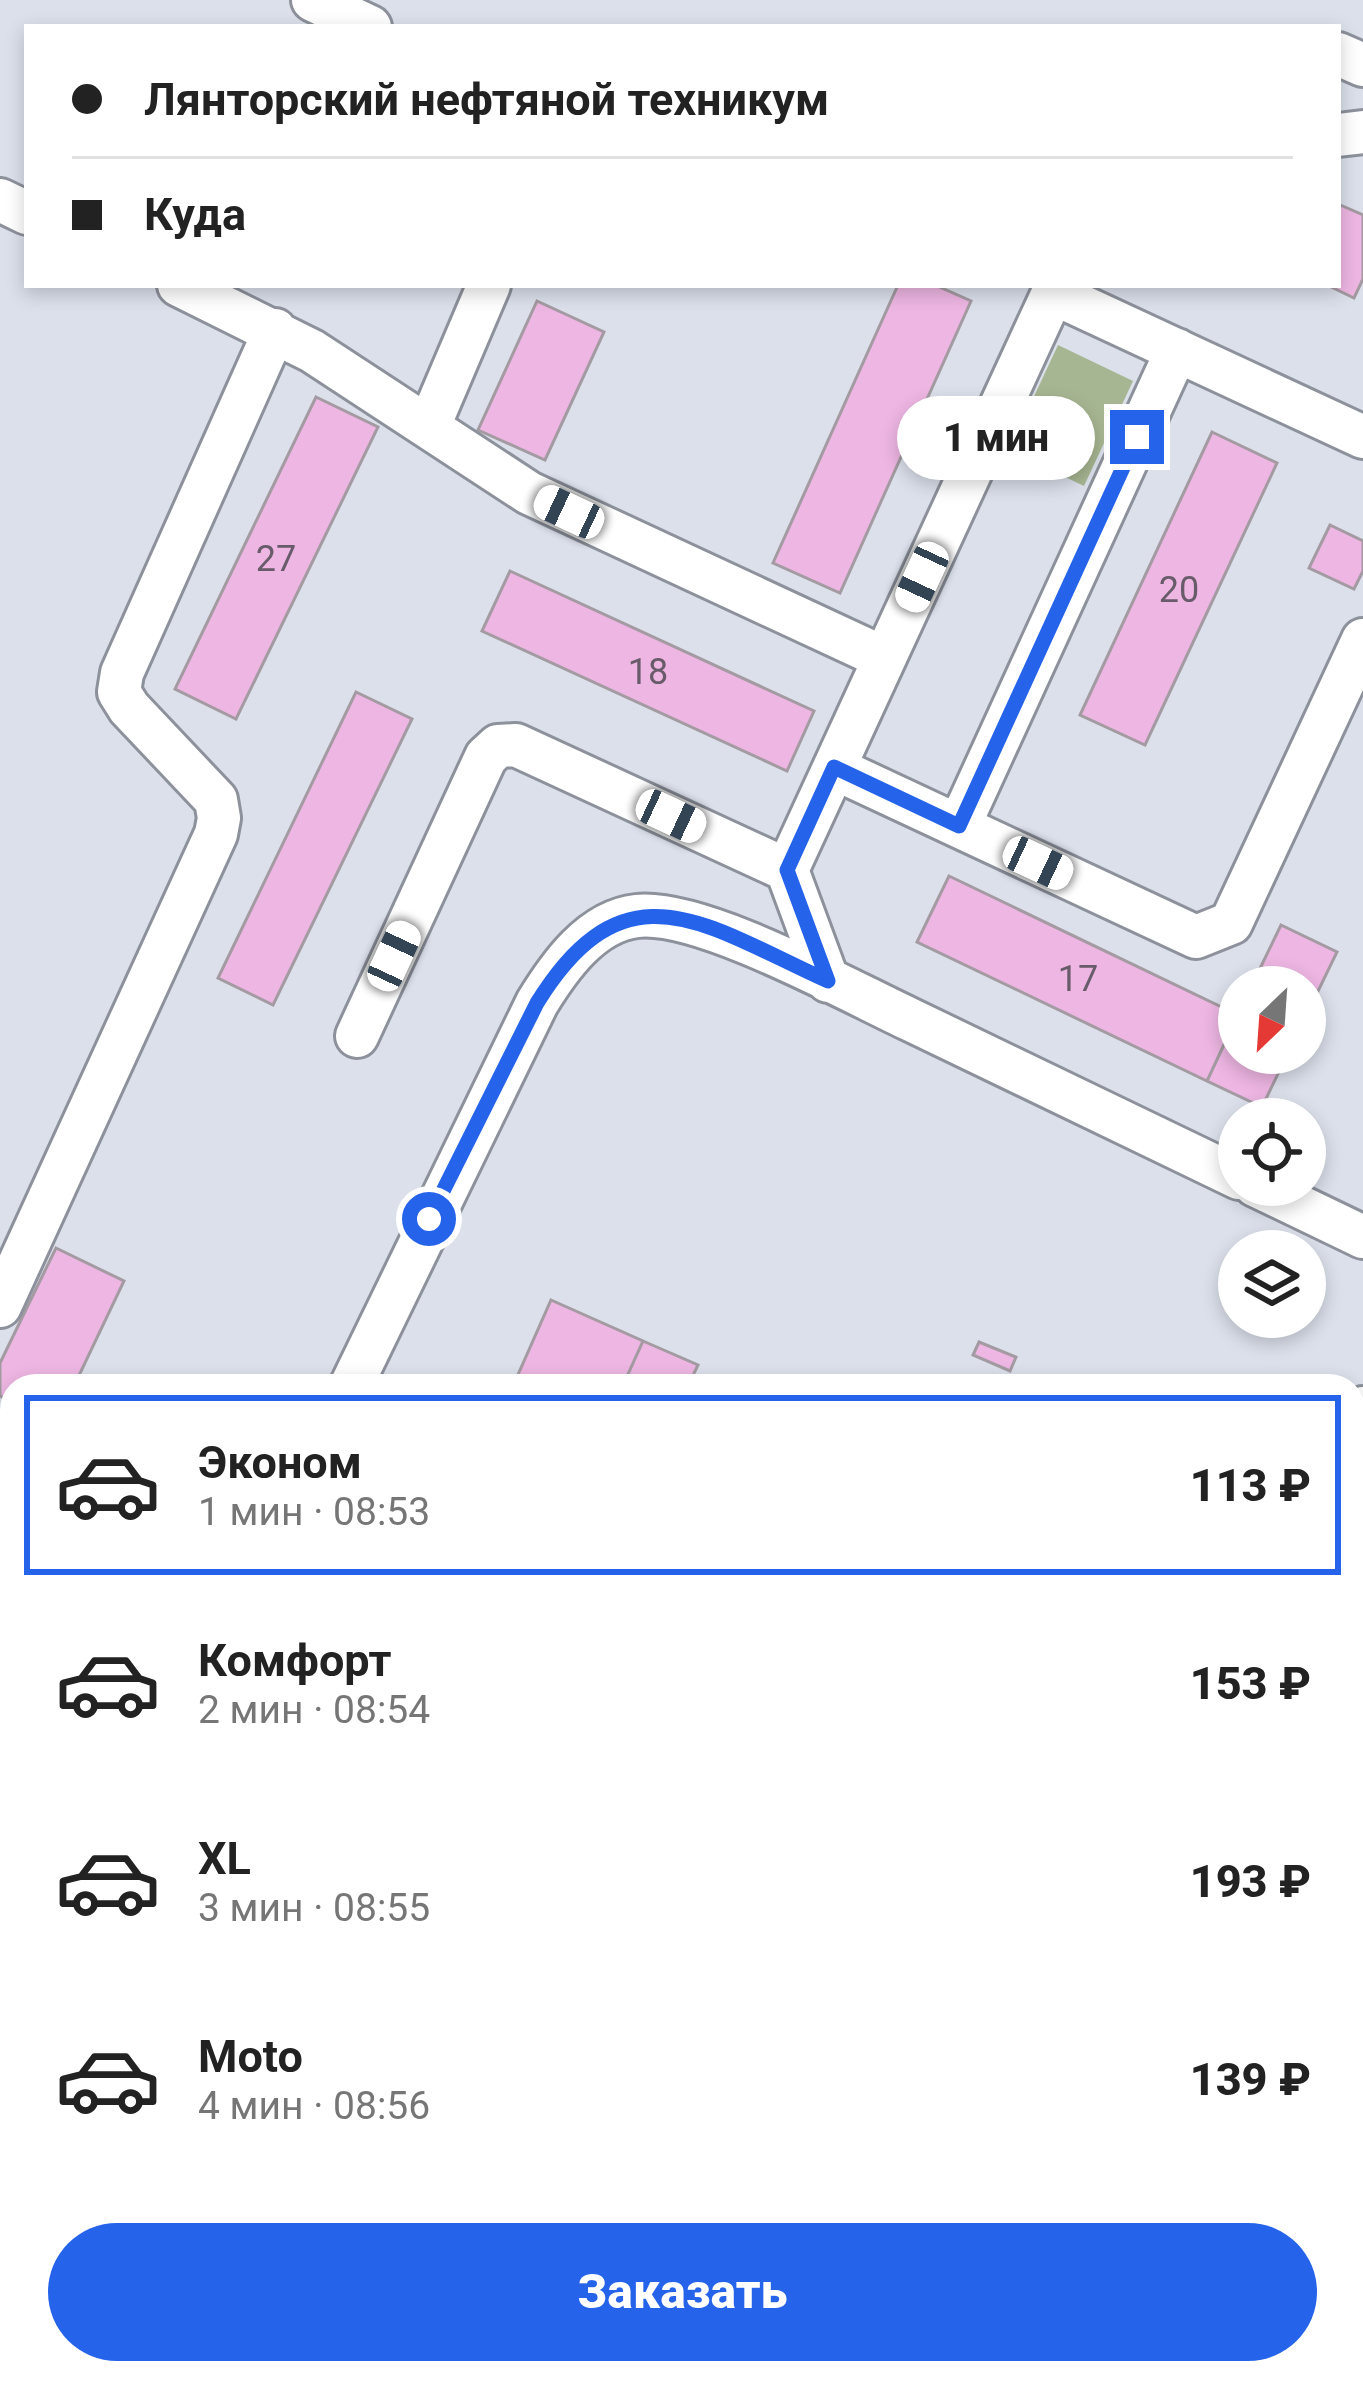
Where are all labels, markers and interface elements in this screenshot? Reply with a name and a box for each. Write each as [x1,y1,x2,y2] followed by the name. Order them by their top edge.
[144,73,829,126] text: Лянторский нефтяной техникум
[144,188,246,241] text: Куда
[897,395,1095,479] callout: 1 мин
[1110,410,1164,464] route end
[943,415,1049,461] text: 1 мин
[529,480,609,544] car
[890,537,954,617] car
[256,538,296,580] house number: 27
[1159,569,1199,611] house number: 20
[628,651,668,693] house number: 18
[631,784,711,848] car
[998,831,1078,895] car
[362,916,426,996] car
[1058,958,1098,1000] house number: 17
[1218,966,1326,1074] north arrow
[1218,966,1326,1338] map controls
[1218,1098,1326,1206] button: locate
[402,1192,456,1246] route start
[1218,1230,1326,1338] button: layers
[54,1431,162,1539] icon: car
[198,1436,362,1489] text: Эконом
[1190,1459,1311,1512] text: 113 ₽
[198,1489,430,1535] text: 1 мин · 08:53
[54,1629,162,1737] icon: car
[198,1634,391,1687] text: Комфорт
[1190,1657,1311,1710] text: 153 ₽
[198,1687,430,1733] text: 2 мин · 08:54
[54,1827,162,1935] icon: car
[198,1832,251,1885] text: XL
[1190,1855,1311,1908] text: 193 ₽
[198,1885,430,1931] text: 3 мин · 08:55
[54,2025,162,2133] icon: car
[198,2030,303,2083] text: Moto
[1190,2053,1311,2106] text: 139 ₽
[198,2083,430,2129] text: 4 мин · 08:56
[48,2223,1317,2361] button: Заказать

